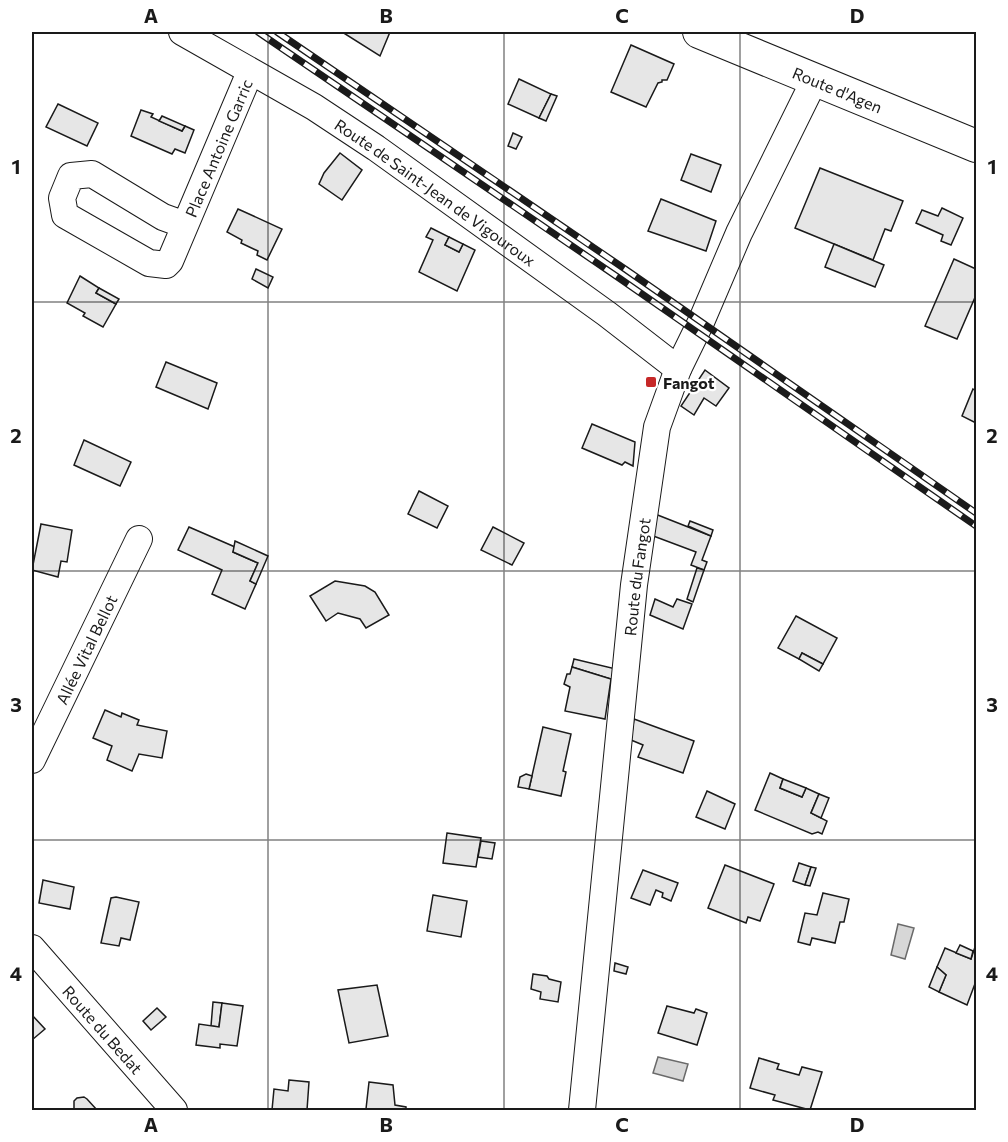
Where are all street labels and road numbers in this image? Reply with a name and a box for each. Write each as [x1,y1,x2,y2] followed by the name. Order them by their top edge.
[790,62,885,116] street label: Route d'Agen
[180,76,256,220] street label: Place Antoine Garric
[332,114,540,270] street label: Route de Saint-Jean de Vigouroux
[620,516,653,637] street label: Route du Fangot
[51,591,120,707] street label: Allée Vital Bellot
[59,981,147,1078] street label: Route du Bedat

